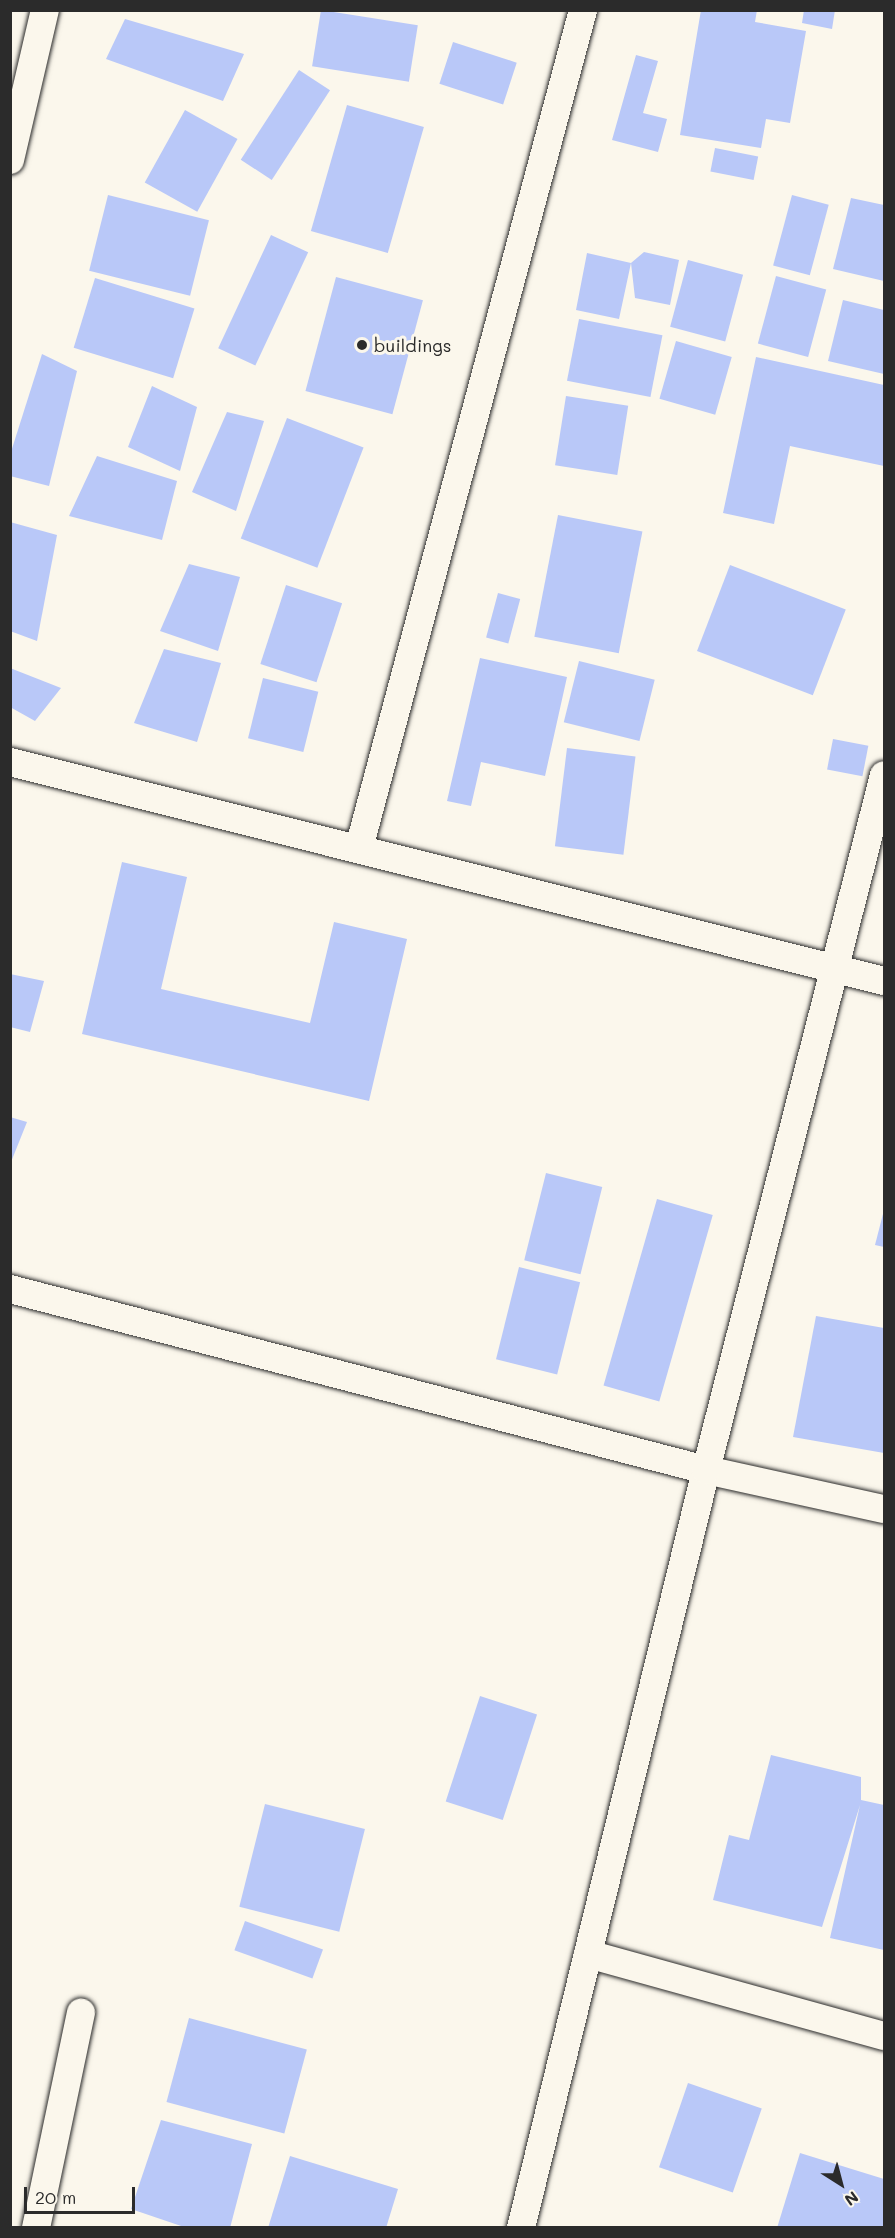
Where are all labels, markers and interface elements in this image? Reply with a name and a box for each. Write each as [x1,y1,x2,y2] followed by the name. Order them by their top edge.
[374,334,451,356] place label: buildings
[355,338,369,352] marker: buildings
[811,2154,871,2214] north arrow
[27,2175,138,2213] scale bar
[35,2185,76,2209] text: 20 m
[841,2187,863,2211] text: N

